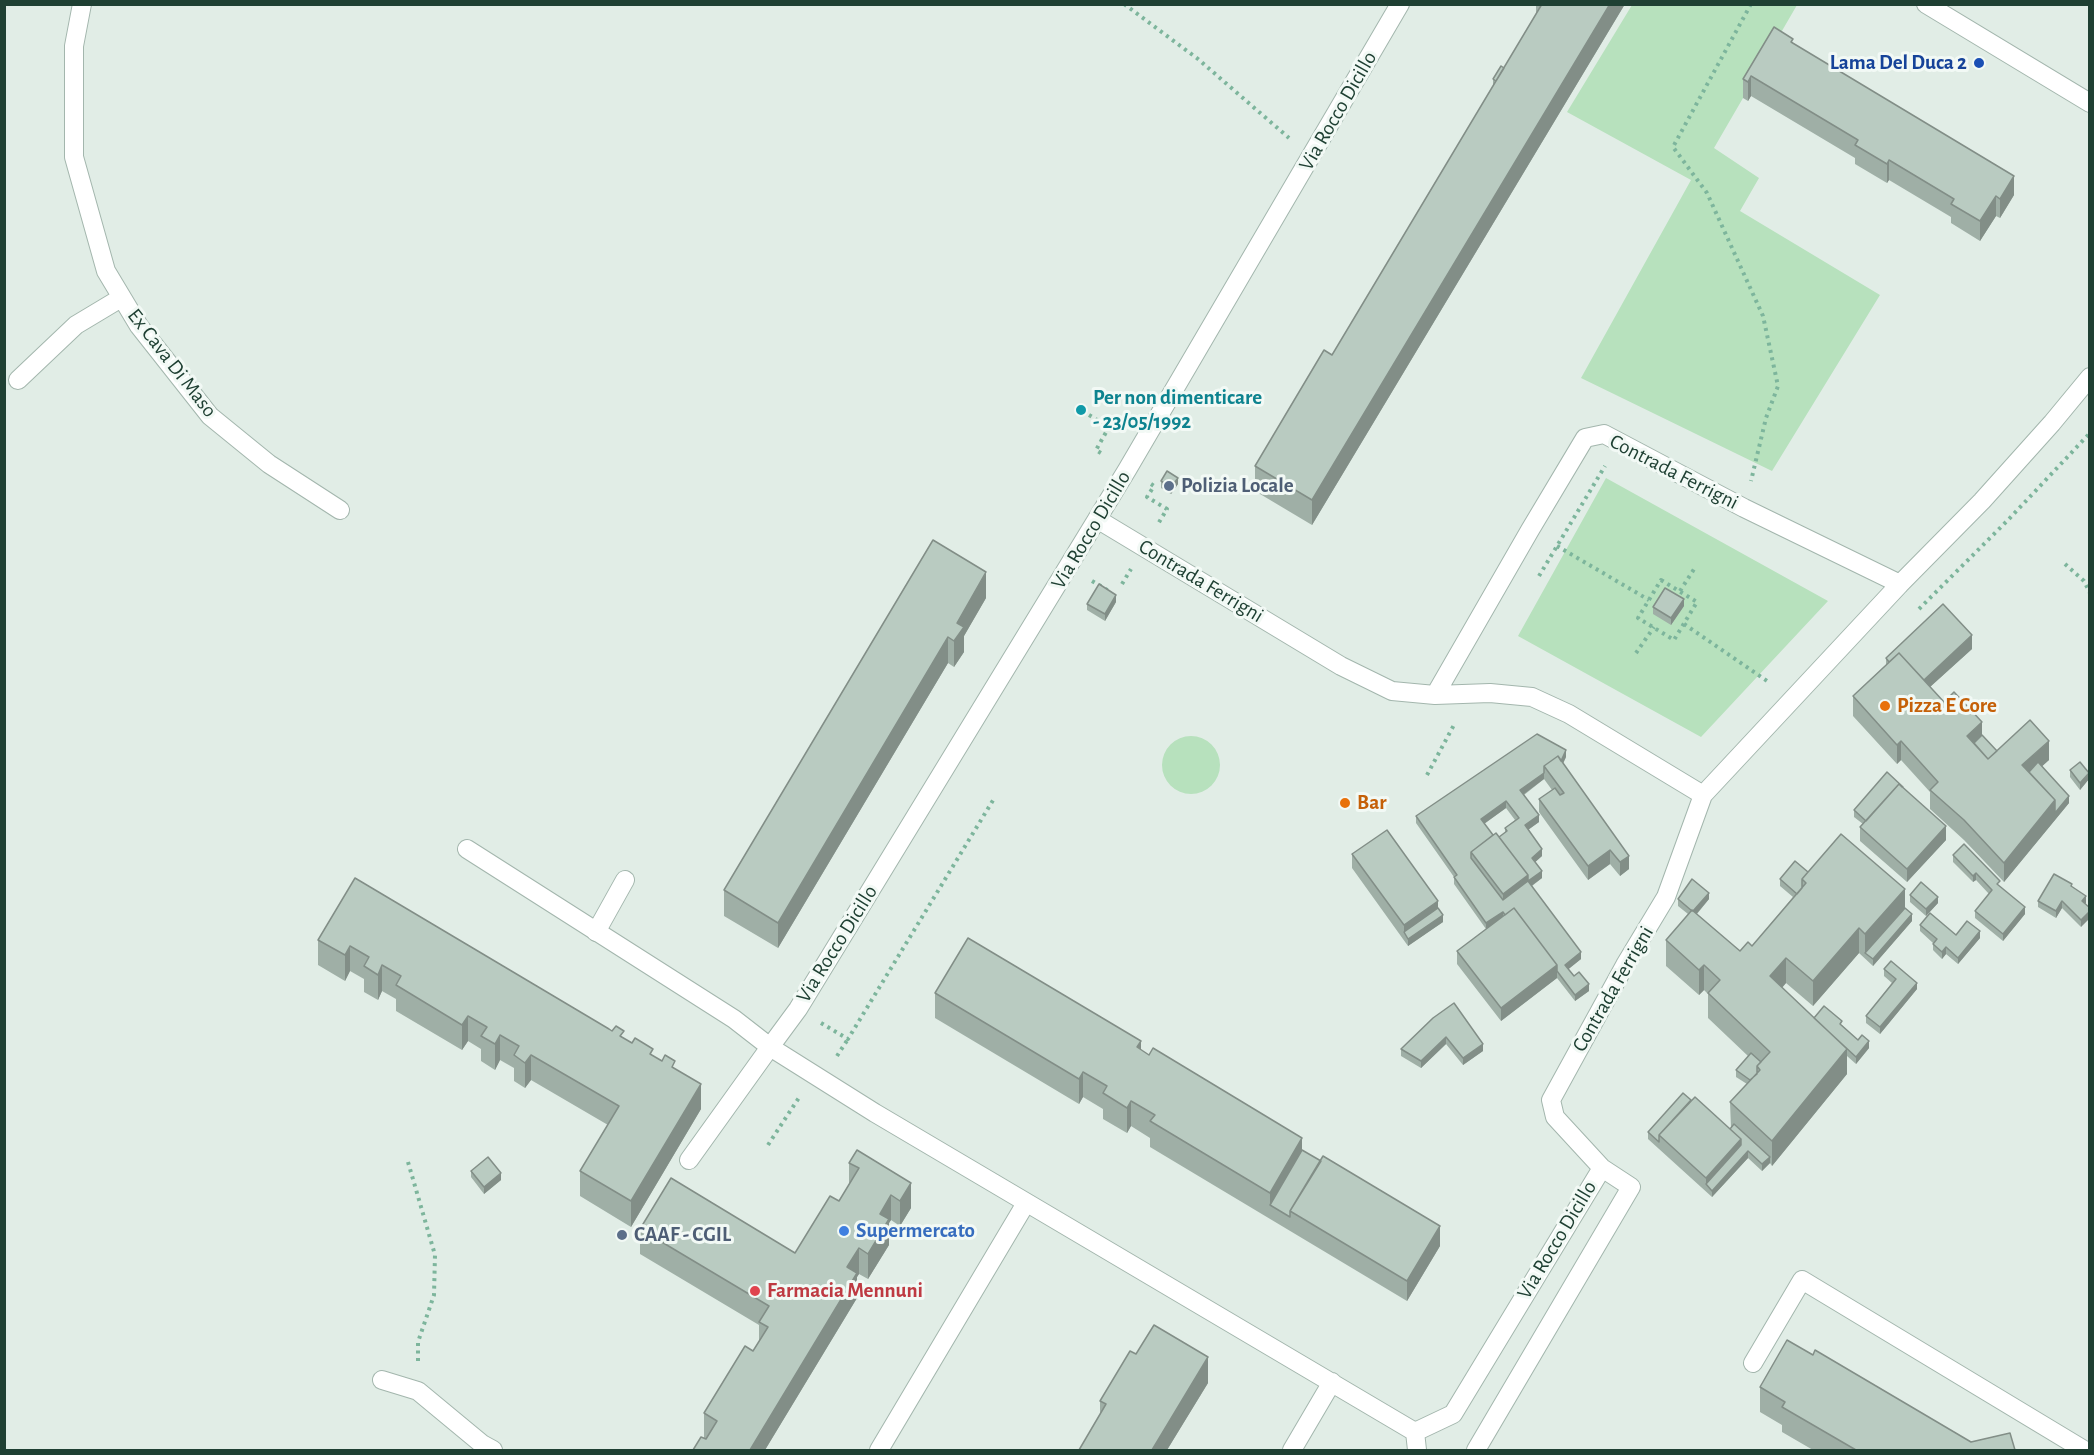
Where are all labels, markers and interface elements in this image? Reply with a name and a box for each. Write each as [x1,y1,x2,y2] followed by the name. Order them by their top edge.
[1294,47,1382,175] street label: Via Rocco Dicillo
[1830,50,1967,76] place label: Lama Del Duca 2
[1972,56,1986,70] marker: Lama Del Duca 2
[122,304,222,422] street label: Ex Cava Di Maso
[1093,385,1262,435] place label: Per non dimenticare - 23/05/1992
[1074,403,1088,417] marker: Per non dimenticare - 23/05/1992
[1605,429,1743,515] street label: Contrada Ferrigni
[1046,466,1136,594] street label: Via Rocco Dicillo
[1181,473,1294,499] place label: Polizia Locale
[1162,479,1176,493] marker: Polizia Locale
[1134,534,1268,628] street label: Contrada Ferrigni
[1897,693,1997,719] place label: Pizza E Core
[1878,699,1892,713] marker: Pizza E Core
[1357,790,1386,816] place label: Bar
[1338,796,1352,810] marker: Bar
[791,881,883,1007] street label: Via Rocco Dicillo
[1567,922,1659,1056] street label: Contrada Ferrigni
[1512,1176,1602,1304] street label: Via Rocco Dicillo
[856,1218,975,1244] place label: Supermercato
[634,1222,731,1248] place label: CAAF - CGIL
[837,1224,851,1238] marker: Supermercato
[615,1228,629,1242] marker: CAAF - CGIL
[767,1278,923,1304] place label: Farmacia Mennuni
[748,1284,762,1298] marker: Farmacia Mennuni

